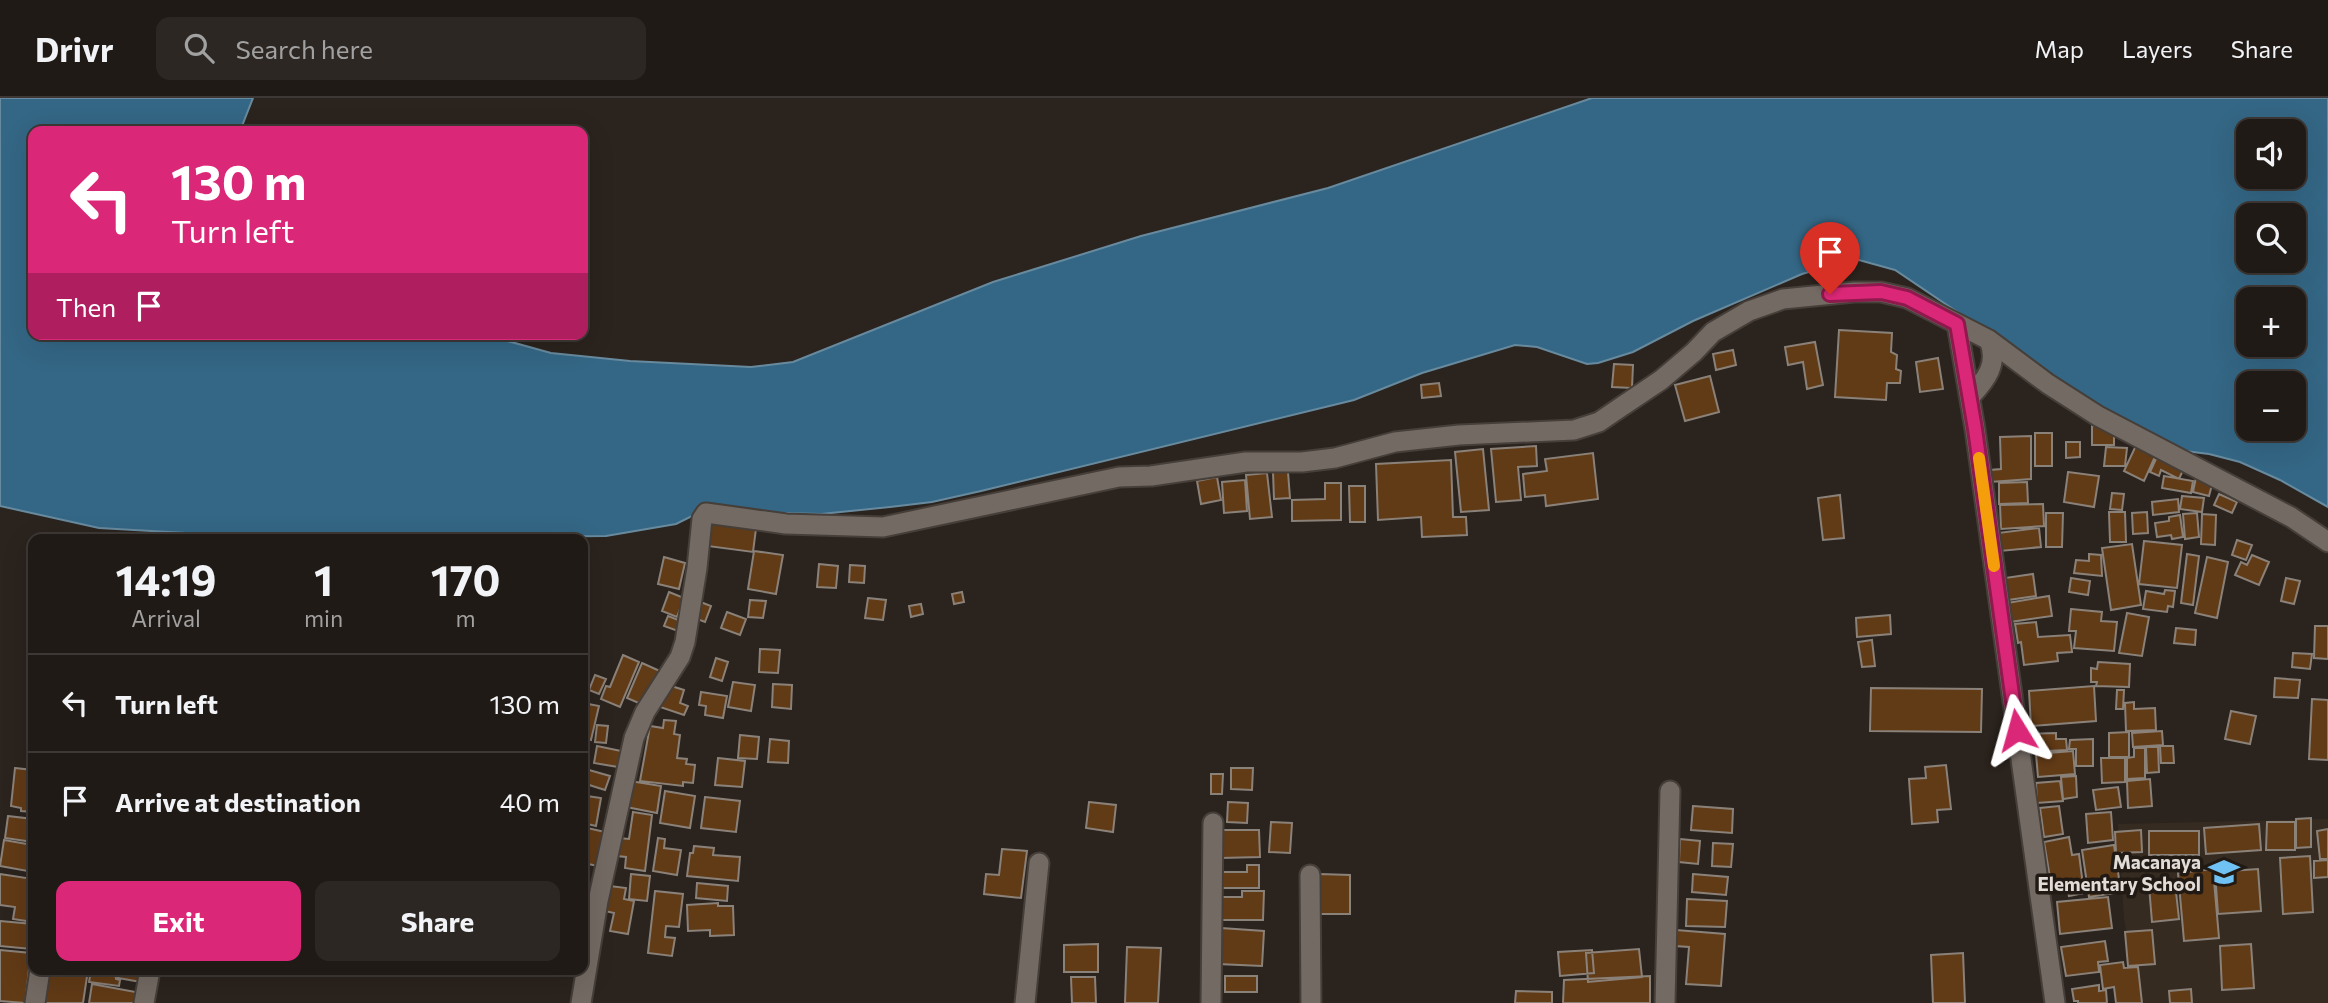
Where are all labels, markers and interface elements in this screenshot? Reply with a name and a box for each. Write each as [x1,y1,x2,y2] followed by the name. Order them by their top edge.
[156,17,646,80] search box
[35,28,114,69] text: Drivr
[180,29,218,67] icon: search
[236,33,373,64] text: Search here
[2035,34,2084,63] text: Map
[2122,34,2193,63] text: Layers
[2231,34,2293,63] text: Share
[2236,119,2306,441] map controls
[2236,119,2306,189] button: sound
[171,150,306,210] text: 130 m
[56,154,147,245] icon: left
[2236,203,2306,273] button: search
[171,210,295,250] text: Turn left
[1800,222,1860,294] pin
[1811,233,1849,271] icon: arrive
[130,287,168,325] icon: arrive
[2236,287,2306,357] button: +
[56,291,116,322] text: Then
[2236,371,2306,441] button: −
[116,553,216,605] text: 14:19
[314,553,333,605] text: 1
[431,553,500,605] text: 170
[131,604,201,632] text: Arrival
[304,604,343,632] text: min
[456,604,476,632] text: m
[56,684,94,722] icon: left
[115,688,218,719] text: Turn left
[489,688,560,719] text: 130 m
[1980,693,2054,767] position arrow
[56,782,94,820] icon: arrive
[115,786,361,817] text: Arrive at destination
[500,786,560,817] text: 40 m
[2037,850,2201,895] place label: Macanaya Elementary School
[2207,855,2241,889] school or university icon: Macanaya Elementary School
[56,881,301,961] button: Exit
[315,881,560,961] button: Share

